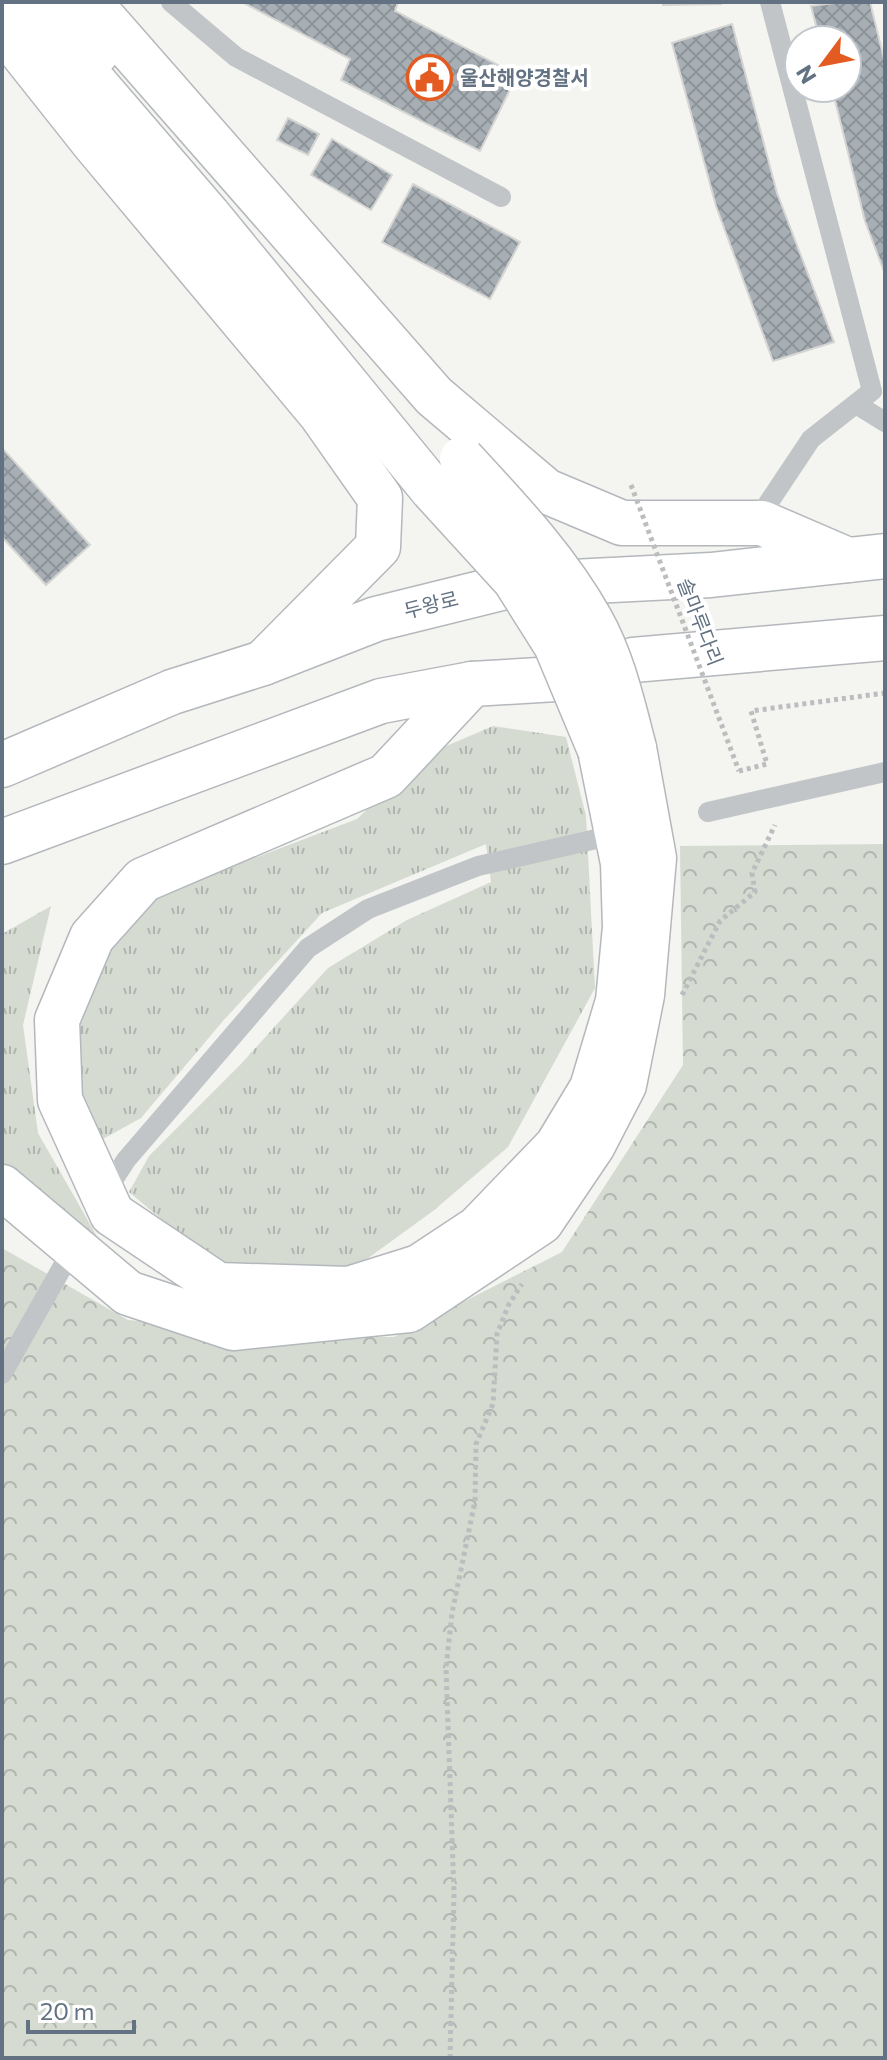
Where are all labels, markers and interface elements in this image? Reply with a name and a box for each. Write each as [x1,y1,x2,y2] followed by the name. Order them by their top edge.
[783,24,863,104] north arrow
[405,54,453,102] public building icon: 울산해양경찰서
[790,61,821,89] text: N
[460,65,589,89] place label: 울산해양경찰서
[673,574,729,669] street label: 솔마루다리
[401,586,460,622] street label: 두왕로
[28,1984,134,2034] scale bar
[40,1996,94,2025] text: 20 m

